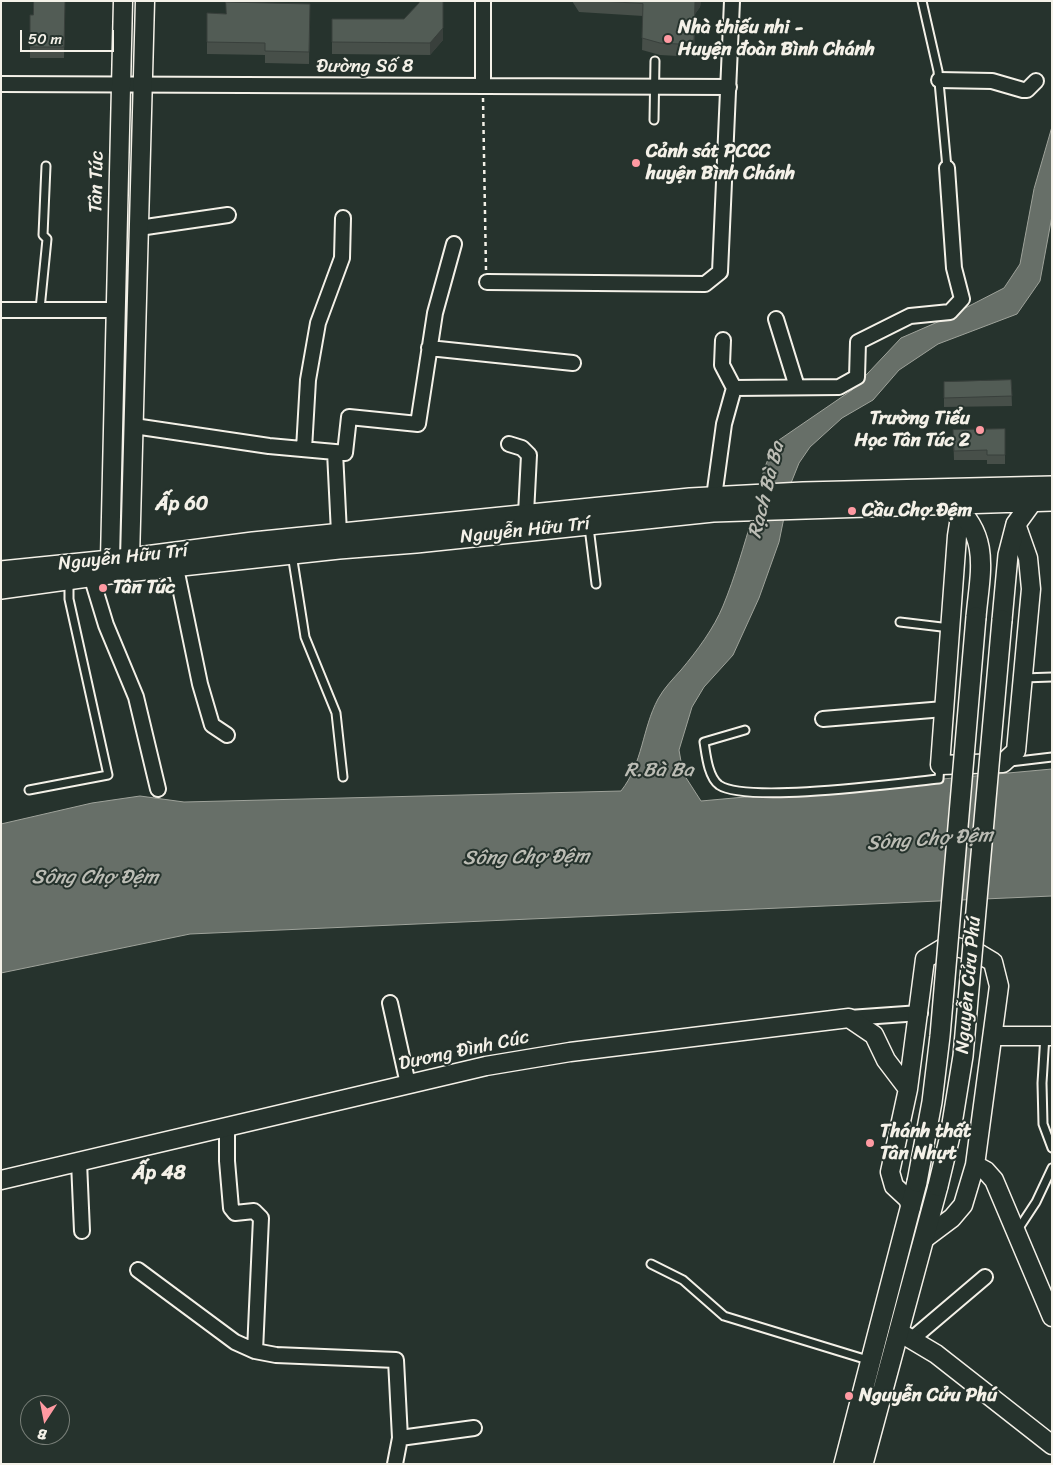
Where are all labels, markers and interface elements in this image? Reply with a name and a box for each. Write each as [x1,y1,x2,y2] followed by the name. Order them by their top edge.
[678,17,875,61] place label: Nhà thiếu nhi - Huyện đoàn Bình Chánh
[22,20,116,52] scale bar
[28,26,62,52] text: 50 m
[662,33,674,45] marker: Nhà thiếu nhi - Huyện đoàn Bình Chánh
[316,56,414,78] street label: Đường Số 8
[646,141,795,185] place label: Cảnh sát PCCC huyện Bình Chánh
[85,151,109,213] street label: Tân Túc
[630,157,642,169] marker: Cảnh sát PCCC huyện Bình Chánh
[854,408,970,452] place label: Trường Tiểu Học Tân Túc 2
[974,424,986,436] marker: Trường Tiểu Học Tân Túc 2
[743,439,791,541] water label: Rạch Bà Ba
[156,493,208,517] district label: Ấp 60
[862,500,972,522] place label: Cầu Chợ Đệm
[846,505,858,517] marker: Cầu Chợ Đệm
[459,513,591,549] street label: Nguyễn Hữu Trí
[57,540,189,576] street label: Nguyễn Hữu Trí
[113,577,175,599] place label: Tân Túc
[97,582,109,594] marker: Tân Túc
[625,759,693,783] water label: R.Bà Ba
[866,824,994,856] water label: Sông Chợ Đệm
[463,845,589,871] water label: Sông Chợ Đệm
[32,866,158,890] water label: Sông Chợ Đệm
[952,915,986,1055] street label: Nguyễn Cửu Phú
[397,1026,531,1076] street label: Dương Đình Cúc
[880,1121,971,1165] place label: Thánh thất Tân Nhựt
[864,1137,876,1149] marker: Thánh thất Tân Nhựt
[132,1162,186,1186] district label: Ấp 48
[859,1385,997,1407] place label: Nguyễn Cửu Phú
[843,1390,855,1402] marker: Nguyễn Cửu Phú
[20,1395,70,1445] north arrow
[36,1421,49,1447] text: B

